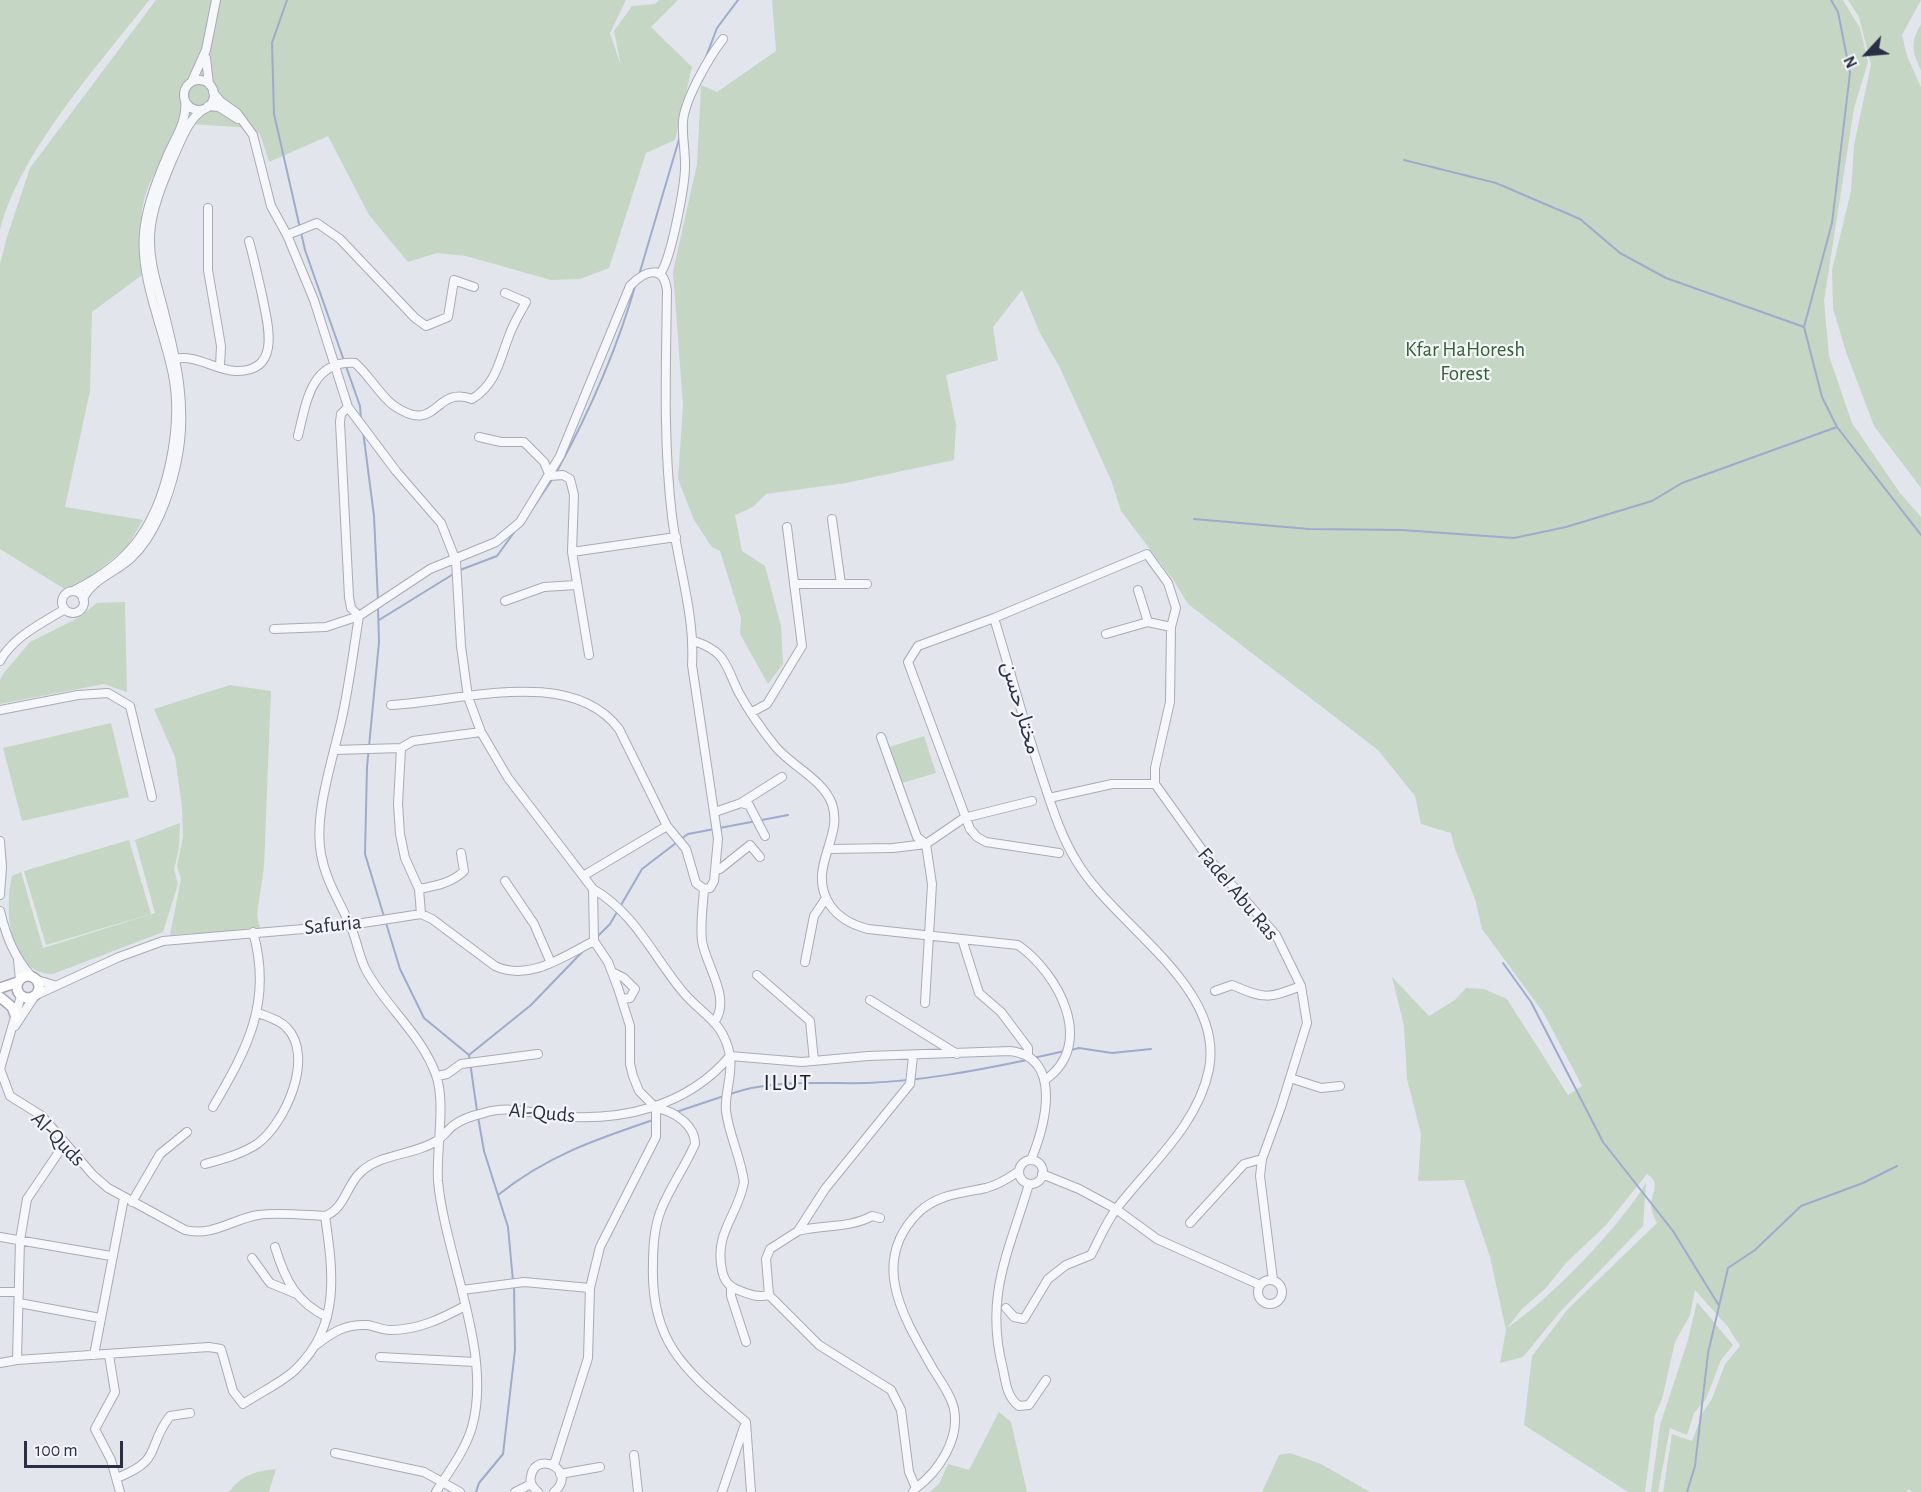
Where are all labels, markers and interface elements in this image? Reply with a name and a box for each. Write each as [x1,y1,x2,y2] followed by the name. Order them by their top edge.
[1837,24,1897,84] north arrow
[1841,53,1860,70] text: N
[1405,337,1525,387] park label: Kfar HaHoresh Forest
[996,659,1046,757] street label: مختار حسن
[1192,843,1284,945] street label: Fadel Abu Ras
[303,909,363,941] street label: Safuria
[763,1069,813,1097] district label: ILUT
[508,1098,576,1128] street label: Al-Quds
[26,1106,90,1172] street label: Al-Quds
[27,1429,126,1467] scale bar
[35,1442,78,1460] text: 100 m

